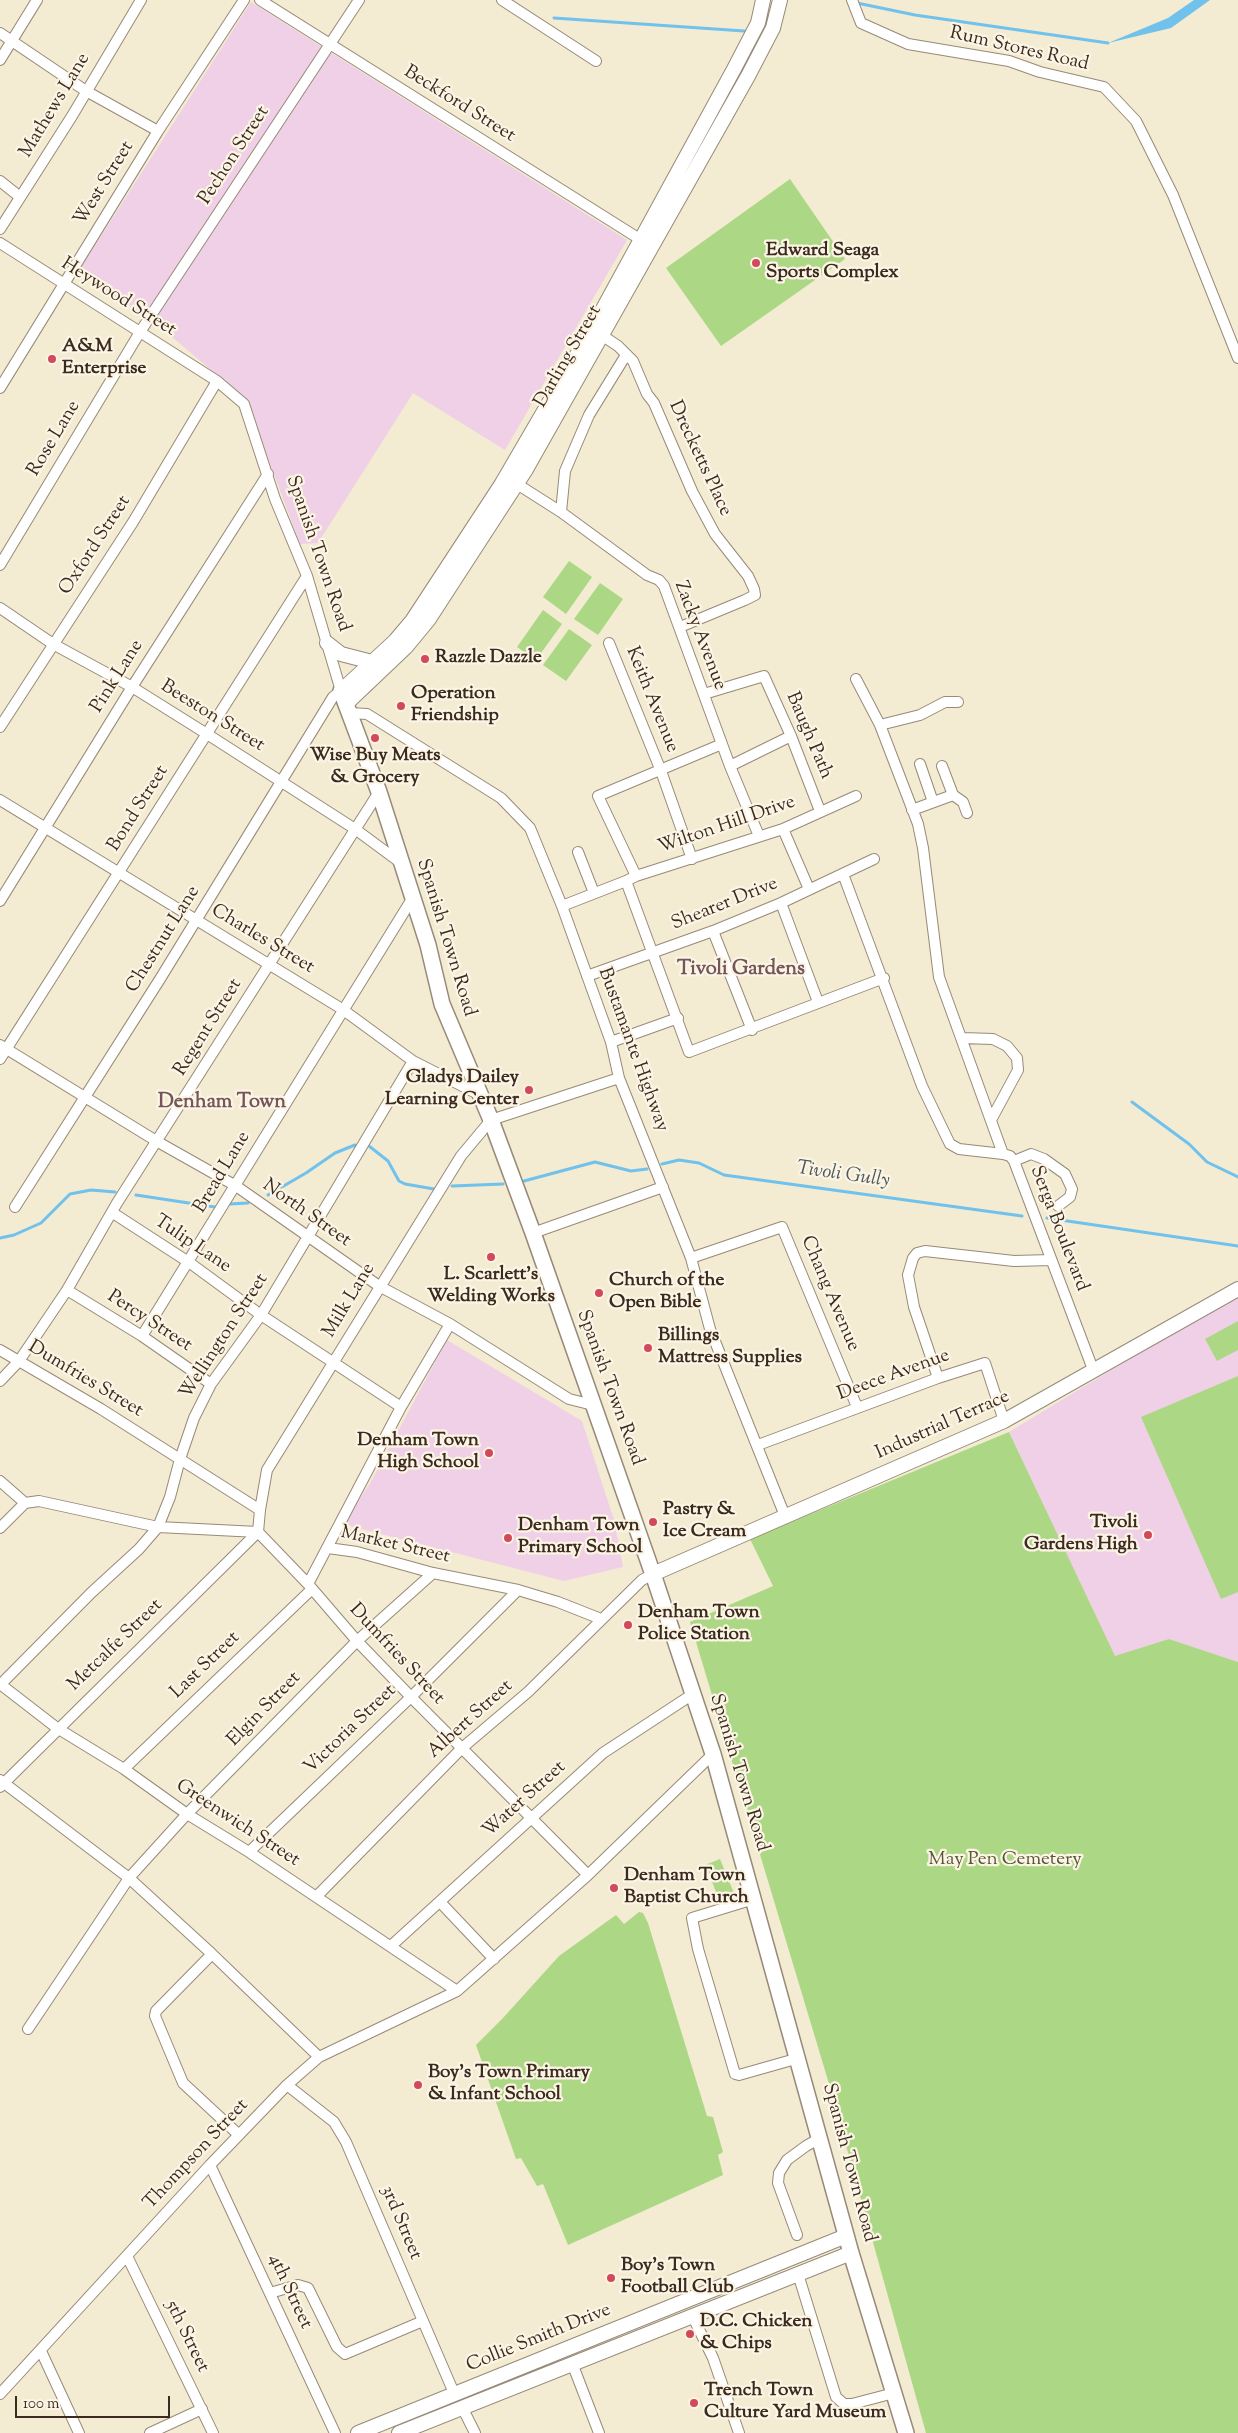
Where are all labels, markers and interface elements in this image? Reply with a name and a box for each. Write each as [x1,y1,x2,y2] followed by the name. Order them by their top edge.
[947,23,1091,77] street label: Rum Stores Road
[16,50,96,162] street label: Mathews Lane
[399,62,519,148] street label: Beckford Street
[195,102,275,210] street label: Pechon Street
[70,138,140,230] street label: West Street
[766,241,899,285] place label: Edward Seaga Sports Complex
[56,254,180,342] street label: Heywood Street
[750,257,762,269] marker: Edward Seaga Sports Complex
[530,302,608,412] street label: Darling Street
[62,337,146,381] place label: A&M Enterprise
[46,353,58,365] marker: A&M Enterprise
[24,397,86,481] street label: Rose Lane
[662,398,736,520] street label: Drecketts Place
[280,473,354,635] street label: Spanish Town Road
[55,492,137,600] street label: Oxford Street
[668,578,730,694] street label: Zacky Avenue
[87,636,149,718] street label: Pink Lane
[619,644,683,756] street label: Keith Avenue
[435,648,542,670] place label: Razzle Dazzle
[419,653,431,665] marker: Razzle Dazzle
[156,676,268,758] street label: Beeston Street
[411,684,499,728] place label: Operation Friendship
[779,689,837,783] street label: Baugh Path
[395,700,407,712] marker: Operation Friendship
[369,732,381,744] marker: Wise Buy Meats & Grocery
[310,746,440,790] place label: Wise Buy Meats & Grocery
[104,762,174,856] street label: Bond Street
[655,792,799,860] street label: Wilton Hill Drive
[410,856,480,1020] street label: Spanish Town Road
[669,873,781,937] street label: Shearer Drive
[122,882,206,998] street label: Chestnut Lane
[206,900,318,980] street label: Charles Street
[677,959,805,983] district label: Tivoli Gardens
[592,965,672,1135] street label: Bustamante Highway
[170,975,248,1081] street label: Regent Street
[385,1068,519,1112] place label: Gladys Dailey Learning Center
[523,1084,535,1096] marker: Gladys Dailey Learning Center
[158,1092,286,1116] district label: Denham Town
[190,1128,256,1218] street label: Bread Lane
[795,1158,891,1194] water label: Tivoli Gully
[1024,1163,1092,1295] street label: Serga Boulevard
[257,1175,355,1253] street label: North Street
[149,1211,235,1279] street label: Tulip Lane
[794,1233,864,1355] street label: Chang Avenue
[485,1251,497,1263] marker: L. Scarlett's Welding Works
[319,1260,381,1342] street label: Milk Lane
[427,1265,555,1309] place label: L. Scarlett's Welding Works
[176,1270,274,1404] street label: Wellington Street
[609,1271,724,1315] place label: Church of the Open Bible
[102,1286,196,1358] street label: Percy Street
[593,1287,605,1299] marker: Church of the Open Bible
[570,1307,648,1469] street label: Spanish Town Road
[658,1326,802,1370] place label: Billings Mattress Supplies
[23,1337,147,1423] street label: Dumfries Street
[642,1342,654,1354] marker: Billings Mattress Supplies
[835,1345,953,1407] street label: Deece Avenue
[873,1386,1013,1466] street label: Industrial Terrace
[357,1431,479,1475] place label: Denham Town High School
[483,1447,495,1459] marker: Denham Town High School
[663,1500,746,1544] place label: Pastry & Ice Cream
[1024,1513,1138,1557] place label: Tivoli Gardens High
[518,1516,643,1560] place label: Denham Town Primary School
[647,1516,659,1528] marker: Pastry & Ice Cream
[338,1522,452,1570] street label: Market Street
[1142,1529,1154,1541] marker: Tivoli Gardens High
[502,1532,514,1544] marker: Denham Town Primary School
[64,1595,168,1697] street label: Metcalfe Street
[343,1600,449,1710] street label: Dumfries Street
[638,1603,760,1647] place label: Denham Town Police Station
[622,1619,634,1631] marker: Denham Town Police Station
[167,1627,245,1705] street label: Last Street
[224,1668,306,1752] street label: Elgin Street
[424,1676,518,1764] street label: Albert Street
[300,1680,402,1780] street label: Victoria Street
[703,1691,773,1855] street label: Spanish Town Road
[479,1757,571,1843] street label: Water Street
[171,1775,303,1873] street label: Greenwich Street
[928,1850,1082,1872] park label: May Pen Cemetery
[624,1866,749,1910] place label: Denham Town Baptist Church
[608,1882,620,1894] marker: Denham Town Baptist Church
[428,2063,590,2107] place label: Boy's Town Primary & Infant School
[412,2079,424,2091] marker: Boy's Town Primary & Infant School
[816,2081,880,2245] street label: Spanish Town Road
[140,2095,254,2215] street label: Thompson Street
[374,2182,426,2264] street label: 3rd Street
[262,2251,316,2333] street label: 4th Street
[621,2256,734,2300] place label: Boy's Town Football Club
[605,2272,617,2284] marker: Boy's Town Football Club
[159,2297,213,2377] street label: 5th Street
[464,2300,614,2378] street label: Collie Smith Drive
[700,2312,812,2356] place label: D.C. Chicken & Chips
[684,2328,696,2340] marker: D.C. Chicken & Chips
[704,2381,886,2425] place label: Trench Town Culture Yard Museum
[18,2386,172,2418] scale bar
[23,2394,59,2415] text: 100 m
[688,2397,700,2409] marker: Trench Town Culture Yard Museum

